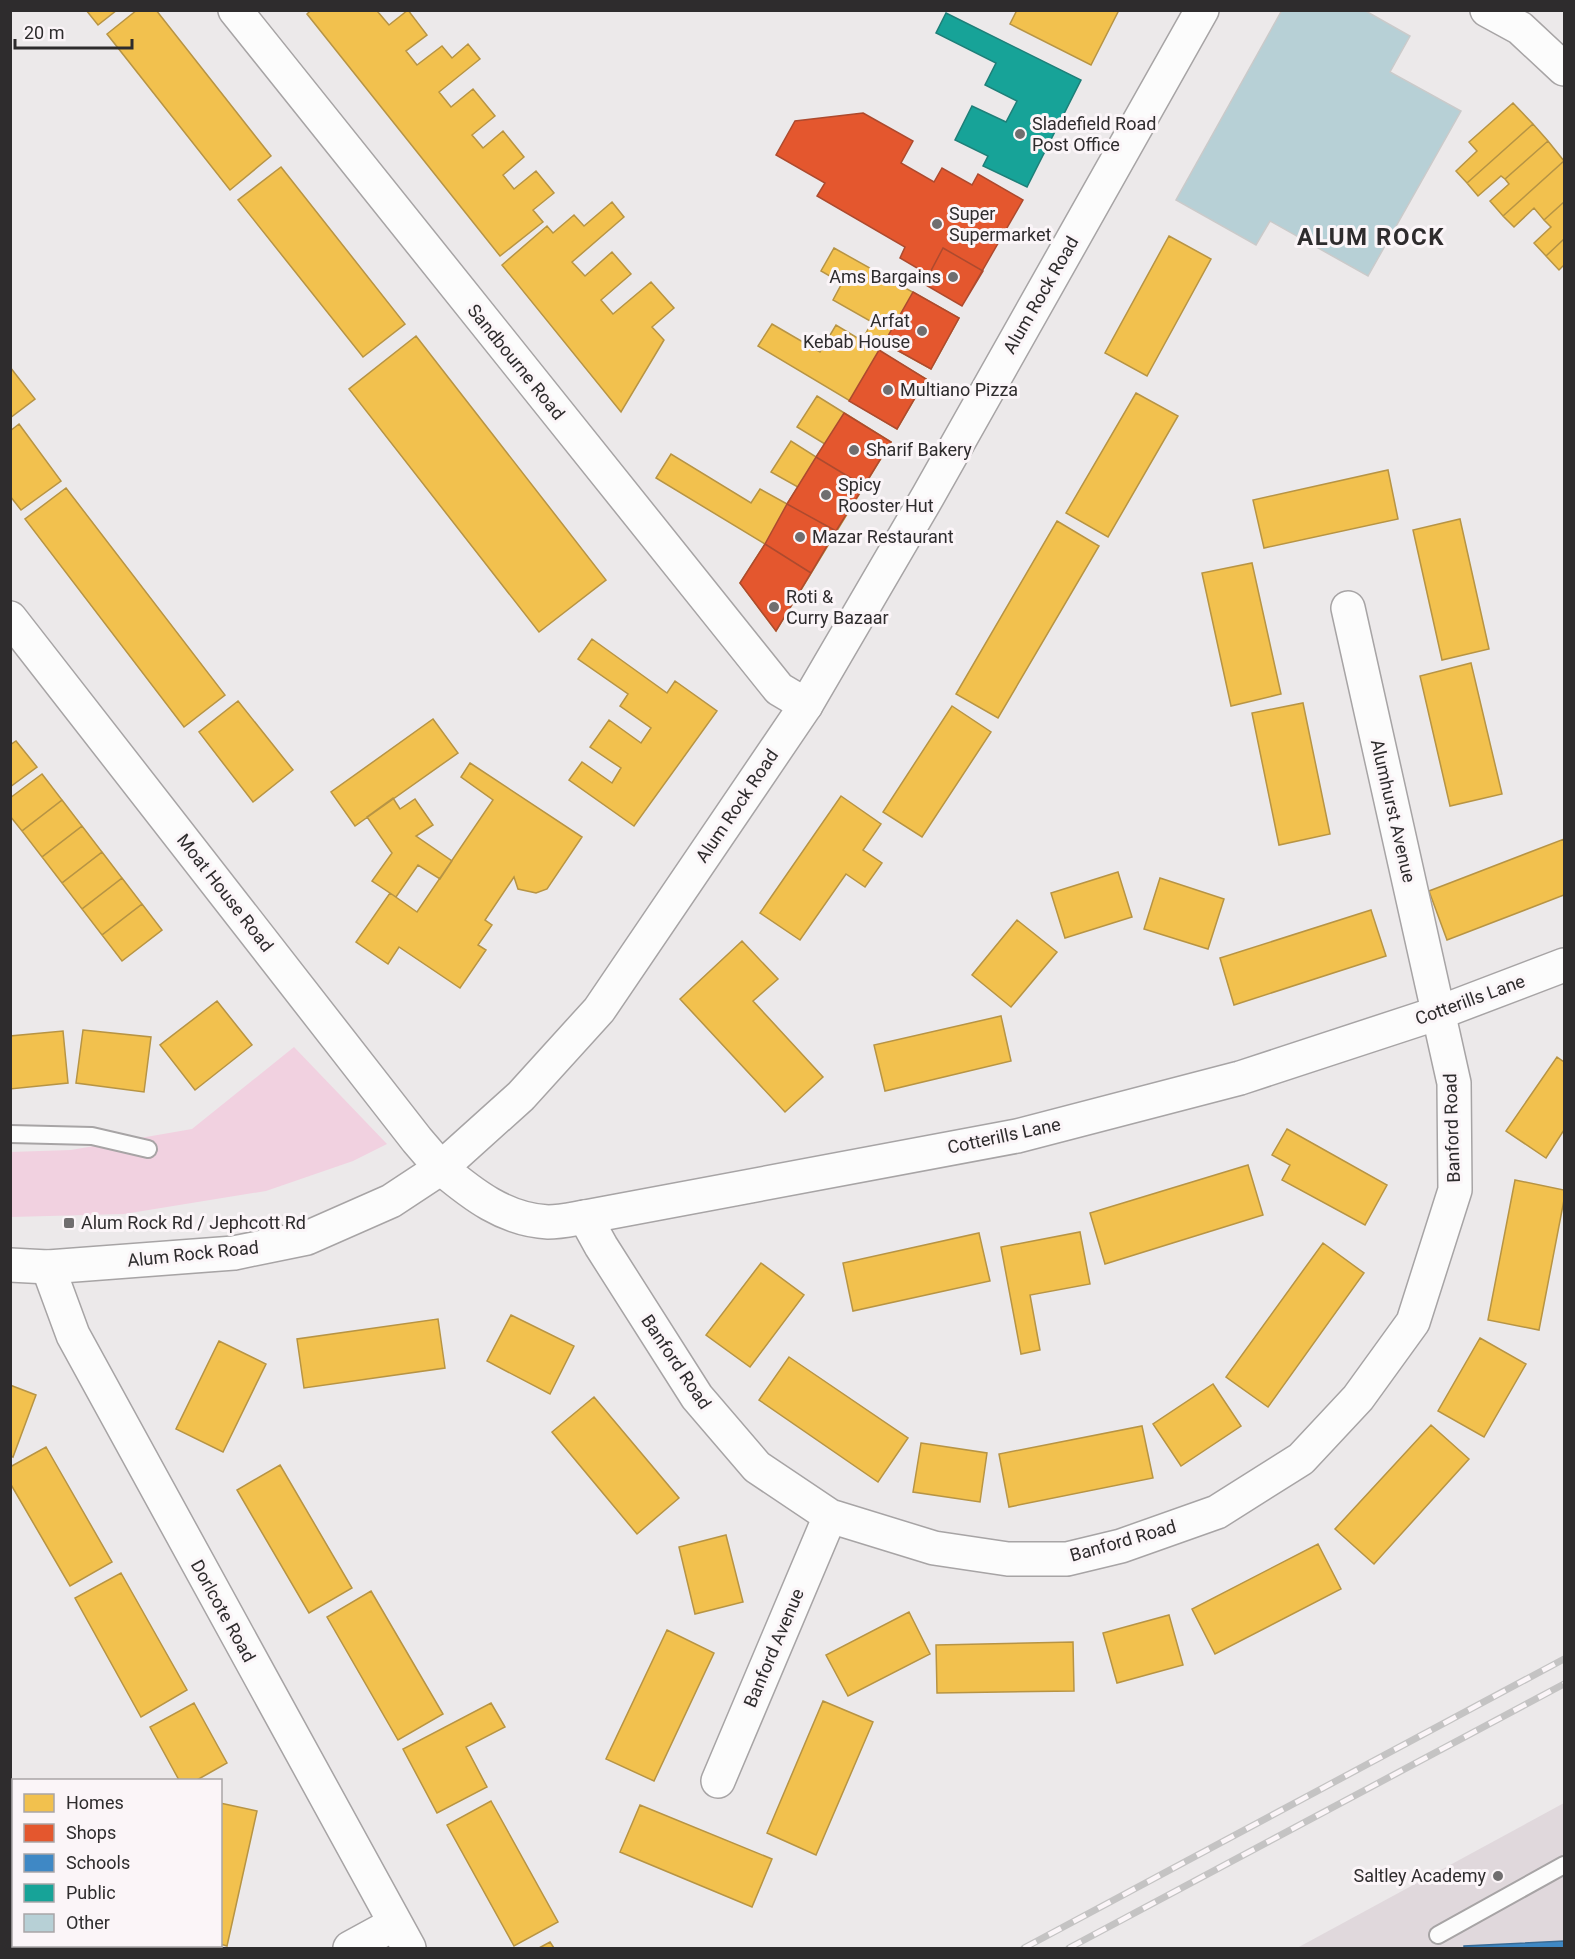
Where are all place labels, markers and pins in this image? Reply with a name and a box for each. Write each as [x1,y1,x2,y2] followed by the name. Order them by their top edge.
[1032,113,1156,155] place label: Sladefield Road Post Office
[1013,127,1027,141] marker: Sladefield Road Post Office
[949,203,1052,245] place label: Super Supermarket
[930,217,944,231] marker: Super Supermarket
[829,266,941,287] place label: Ams Bargains
[946,270,960,284] marker: Ams Bargains
[803,310,910,352] place label: Arfat Kebab House
[915,324,929,338] marker: Arfat Kebab House
[900,379,1018,400] place label: Multiano Pizza
[881,383,895,397] marker: Multiano Pizza
[866,439,972,460] place label: Sharif Bakery
[847,443,861,457] marker: Sharif Bakery
[838,474,934,516] place label: Spicy Rooster Hut
[819,488,833,502] marker: Spicy Rooster Hut
[812,526,954,547] place label: Mazar Restaurant
[793,530,807,544] marker: Mazar Restaurant
[786,586,889,628] place label: Roti & Curry Bazaar
[767,600,781,614] marker: Roti & Curry Bazaar
[81,1212,306,1233] place label: Alum Rock Rd / Jephcott Rd
[62,1216,76,1230] marker: Alum Rock Rd / Jephcott Rd
[1354,1865,1486,1886] place label: Saltley Academy
[1491,1869,1505,1883] marker: Saltley Academy

